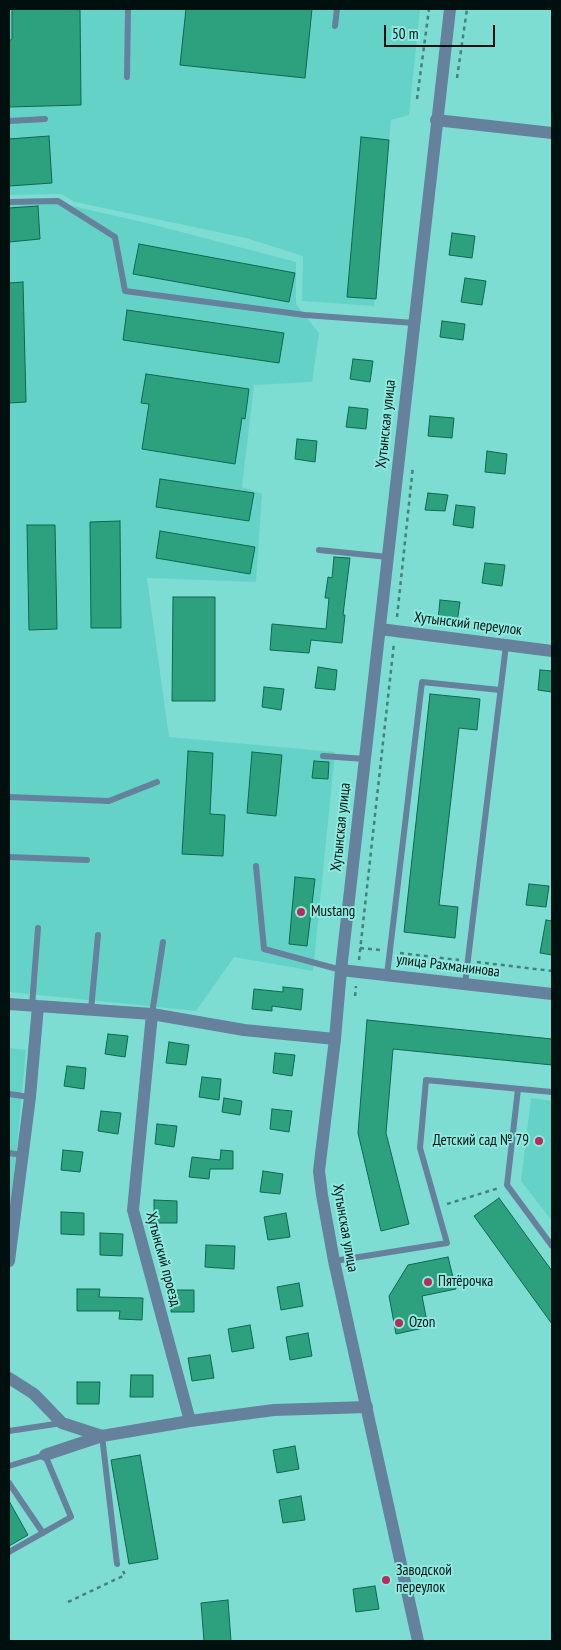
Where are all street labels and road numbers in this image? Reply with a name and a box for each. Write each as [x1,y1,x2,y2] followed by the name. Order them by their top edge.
[372,379,400,469] street label: Хутынская улица
[413,608,523,640] street label: Хутынский переулок
[327,782,355,872] street label: Хутынская улица
[395,951,501,981] street label: улица Рахманинова
[328,1183,362,1273] street label: Хутынская улица
[142,1210,184,1308] street label: Хутынский проезд

